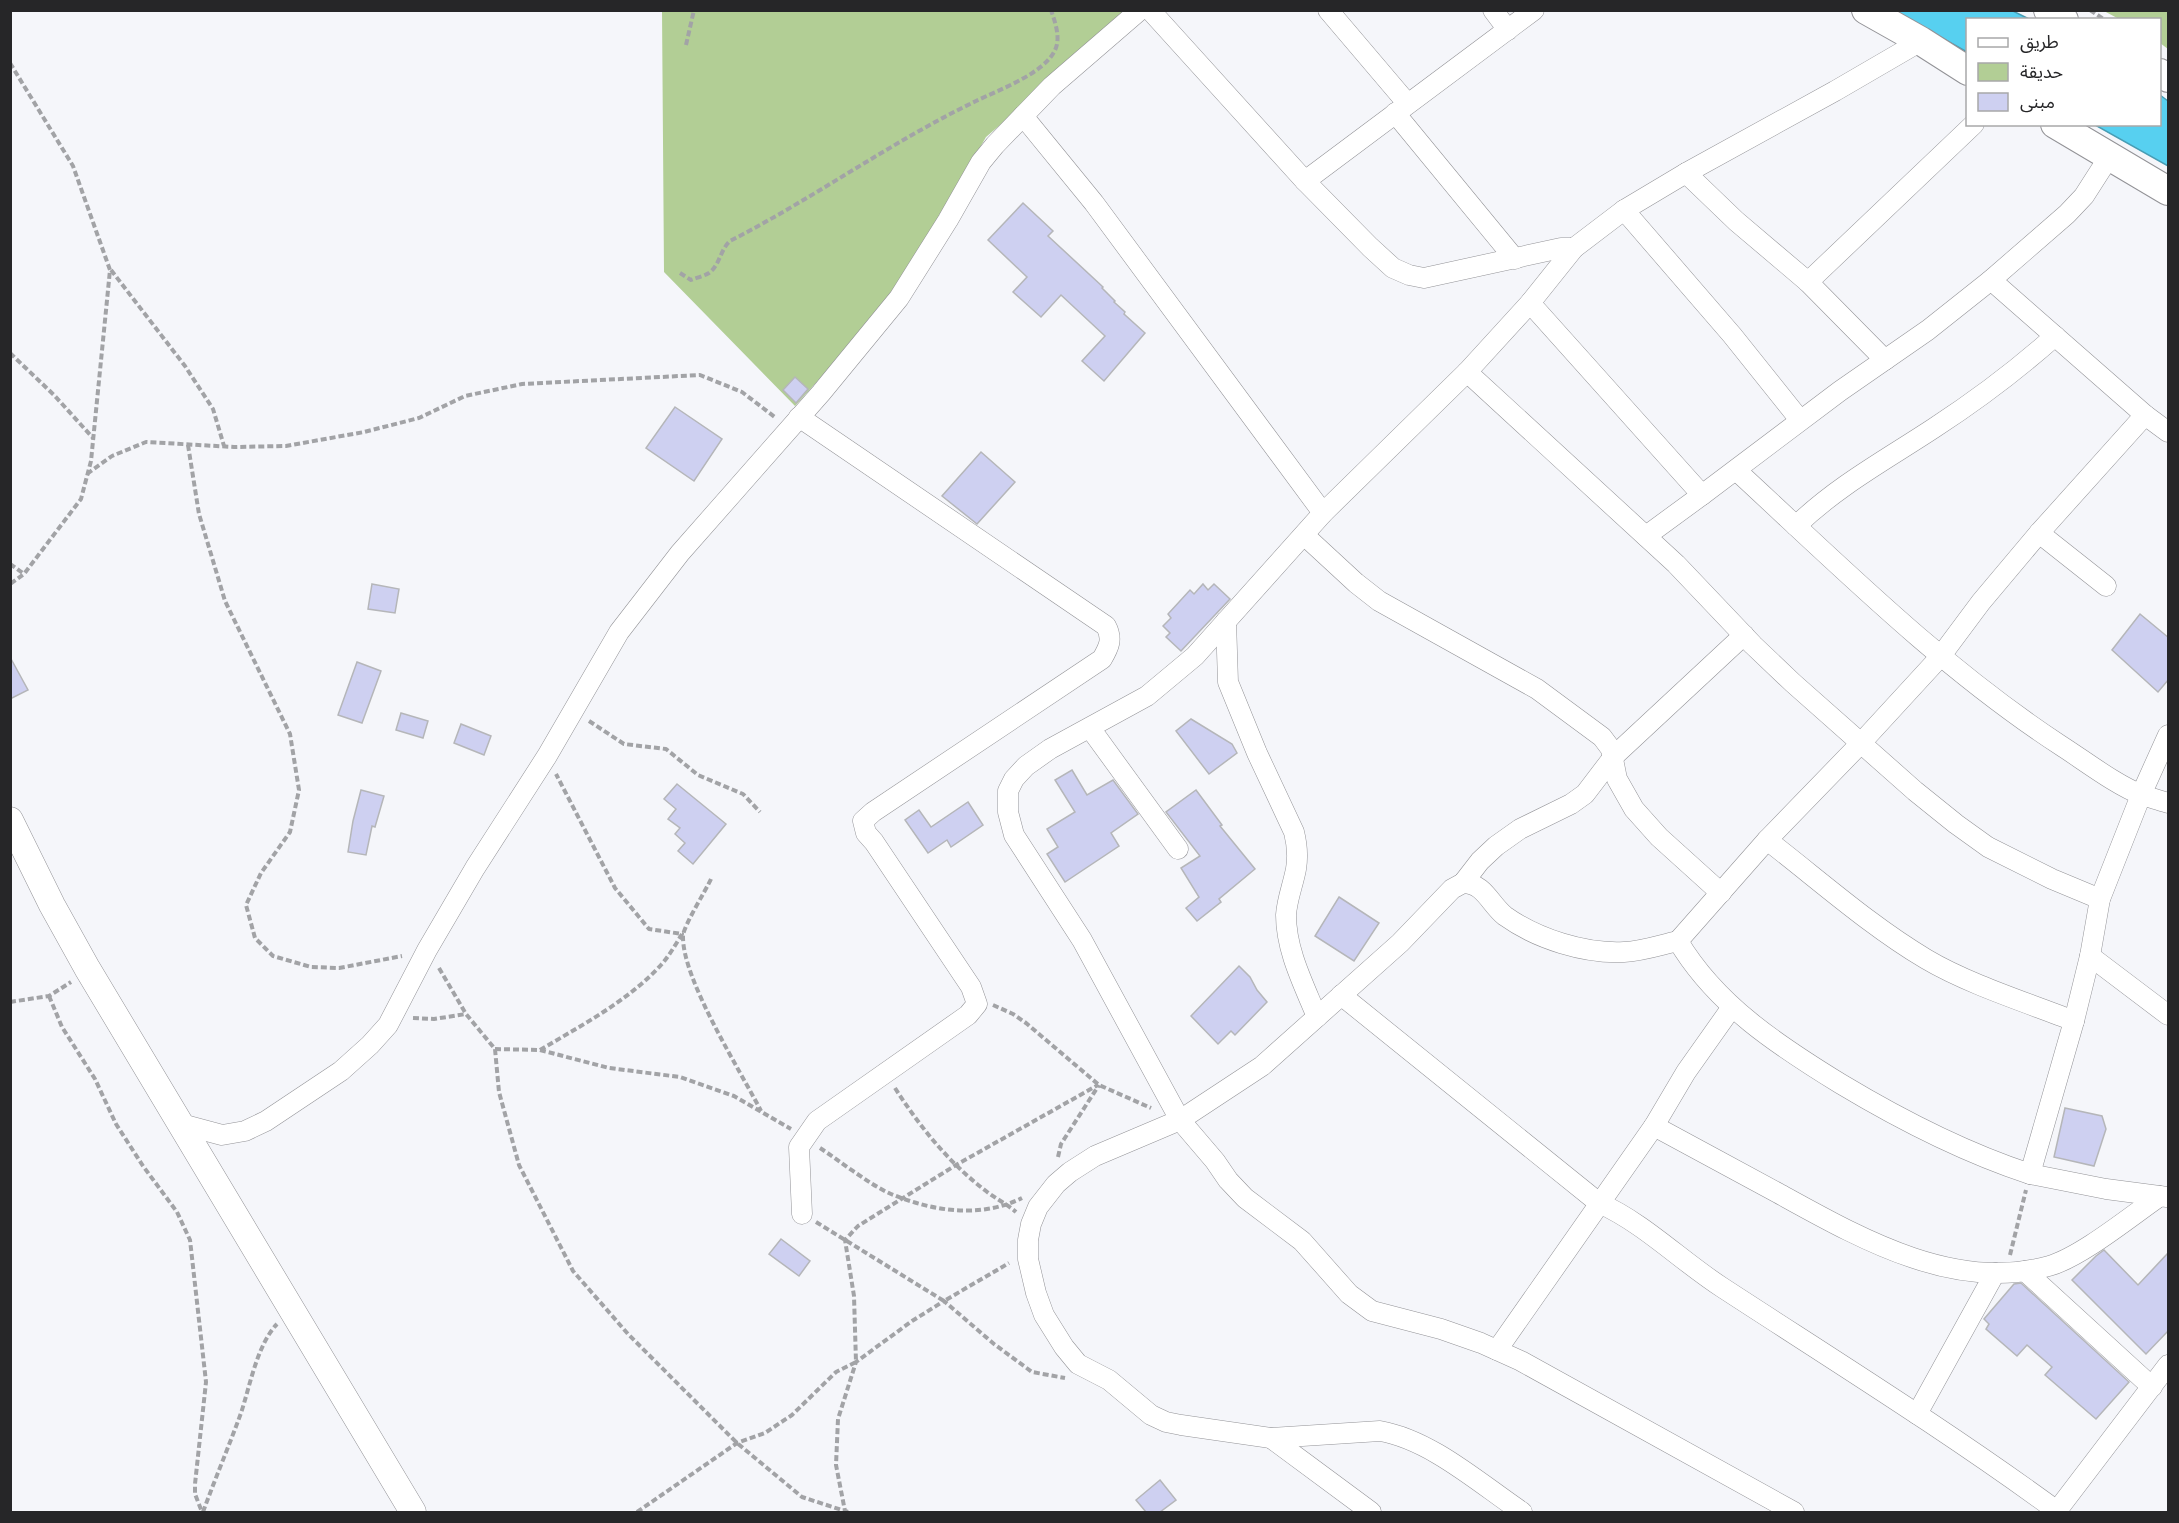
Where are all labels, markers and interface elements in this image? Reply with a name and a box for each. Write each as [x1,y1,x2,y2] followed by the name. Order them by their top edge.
[1966,18,2161,126] legend
[2020,32,2059,55] text: طريق
[2020,62,2063,85] text: حديقة
[2020,92,2055,115] text: مبنى

